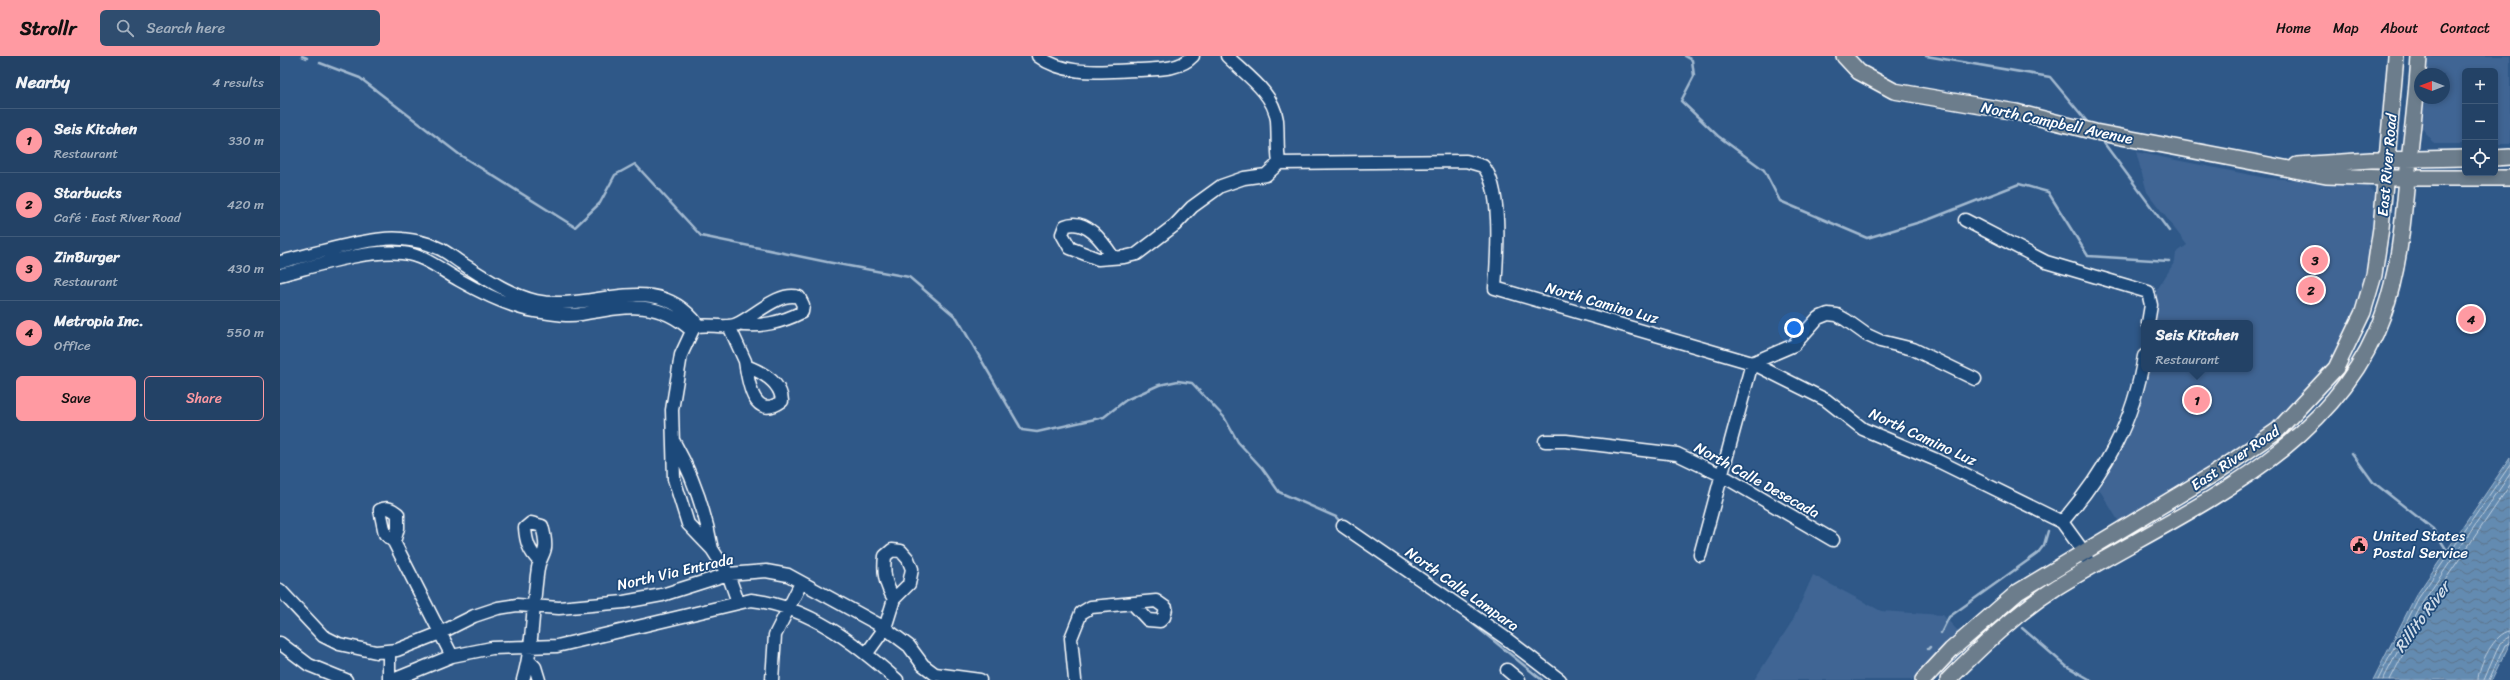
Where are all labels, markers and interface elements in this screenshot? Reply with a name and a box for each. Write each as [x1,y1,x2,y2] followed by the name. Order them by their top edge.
[100,10,380,46] search box
[20,12,76,45] text: Strollr
[146,15,225,41] text: Search here
[2276,16,2311,41] text: Home
[2333,16,2359,41] text: Map
[2381,16,2418,41] text: About
[2440,16,2490,41] text: Contact
[114,17,136,39] icon: search
[16,67,70,97] text: Nearby
[2414,68,2450,104] north arrow
[2462,68,2498,176] map controls
[2462,68,2498,104] button: +
[212,71,264,94] text: 4 results
[1979,94,2135,152] street label: North Campbell Avenue
[2462,104,2498,140] button: −
[2370,112,2405,217] street label: East River Road
[54,116,137,142] text: Seis Kitchen
[26,129,32,152] text: 1
[228,129,264,152] text: 330 m
[2462,140,2498,176] button: locate
[54,142,118,165] text: Restaurant
[54,180,121,206] text: Starbucks
[25,193,33,216] text: 2
[227,193,264,216] text: 420 m
[54,206,180,229] text: Café · East River Road
[54,244,119,270] text: ZinBurger
[2302,245,2328,275] pin: 3
[25,257,33,280] text: 3
[227,257,264,280] text: 430 m
[54,270,118,293] text: Restaurant
[1542,274,1663,332] street label: North Camino Luz
[2298,275,2324,305] pin: 2
[2458,304,2484,334] pin: 4
[54,308,144,334] text: Metropia Inc.
[1784,318,1804,338] your location
[2141,320,2253,372] popup
[25,321,33,344] text: 4
[227,321,264,344] text: 550 m
[2155,322,2239,348] text: Seis Kitchen
[54,334,91,357] text: Office
[2155,348,2220,371] text: Restaurant
[16,376,136,421] button: Save
[144,376,264,421] button: Share
[2184,385,2210,415] pin: 1
[1865,401,1982,474] street label: North Camino Luz
[2185,418,2286,498] street label: East River Road
[1689,435,1825,526] street label: North Calle Desecada
[2373,523,2468,566] place label: United States Postal Service
[2348,534,2370,556] public building icon: United States Postal Service
[1400,540,1525,638] street label: North Calle Lampara
[614,546,736,598] street label: North Via Entrada
[2386,572,2460,659] water label: Rillito River

